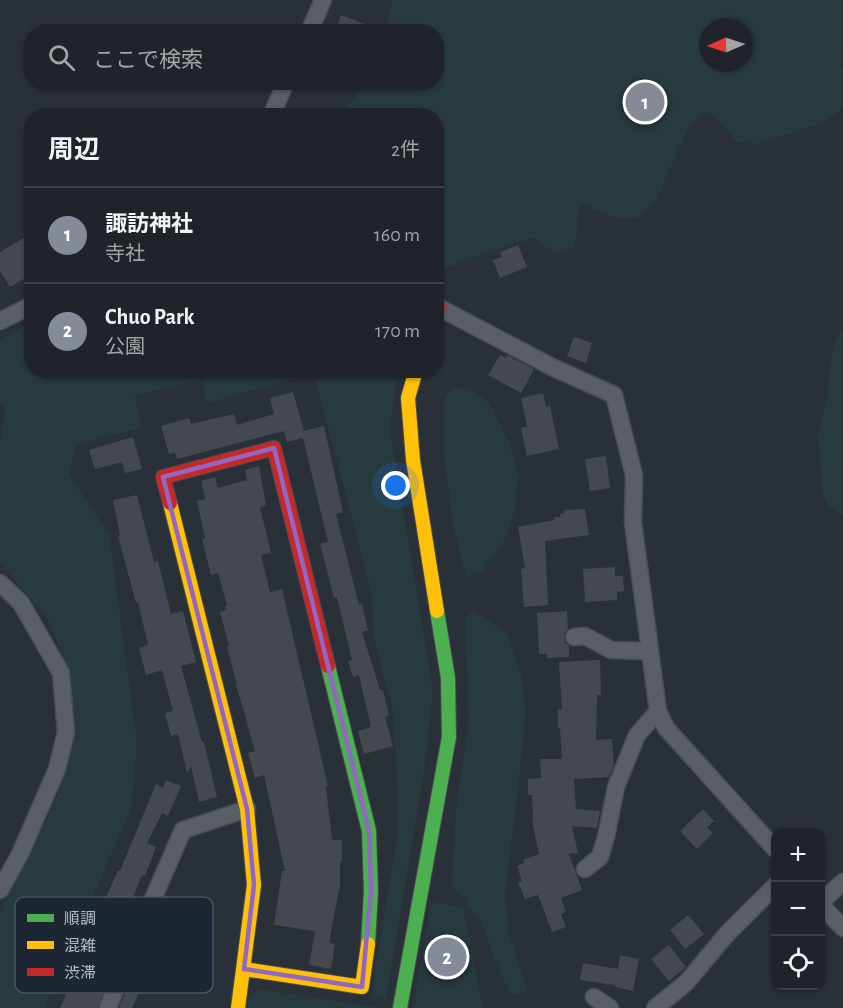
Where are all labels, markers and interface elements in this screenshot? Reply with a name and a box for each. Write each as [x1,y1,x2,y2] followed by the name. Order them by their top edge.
[699,18,753,72] north arrow
[24,24,444,90] search box
[45,41,78,74] icon: search
[93,49,203,71] text: ここで検索
[626,80,664,124] pin: 1
[48,137,100,163] text: 周辺
[391,140,420,160] text: 2件
[105,213,193,235] text: 諏訪神社
[64,225,71,245] text: 1
[374,225,420,245] text: 160 m
[105,244,145,264] text: 寺社
[105,306,194,328] text: Chuo Park
[63,321,72,341] text: 2
[375,321,420,341] text: 170 m
[105,337,145,357] text: 公園
[381,471,410,500] your location
[771,828,825,990] map controls
[771,828,825,882] button: +
[771,882,825,936] button: −
[15,897,213,993] legend
[64,911,96,927] text: 順調
[428,934,466,980] pin: 2
[771,936,825,990] button: locate
[64,937,96,954] text: 混雑
[64,965,96,981] text: 渋滞

